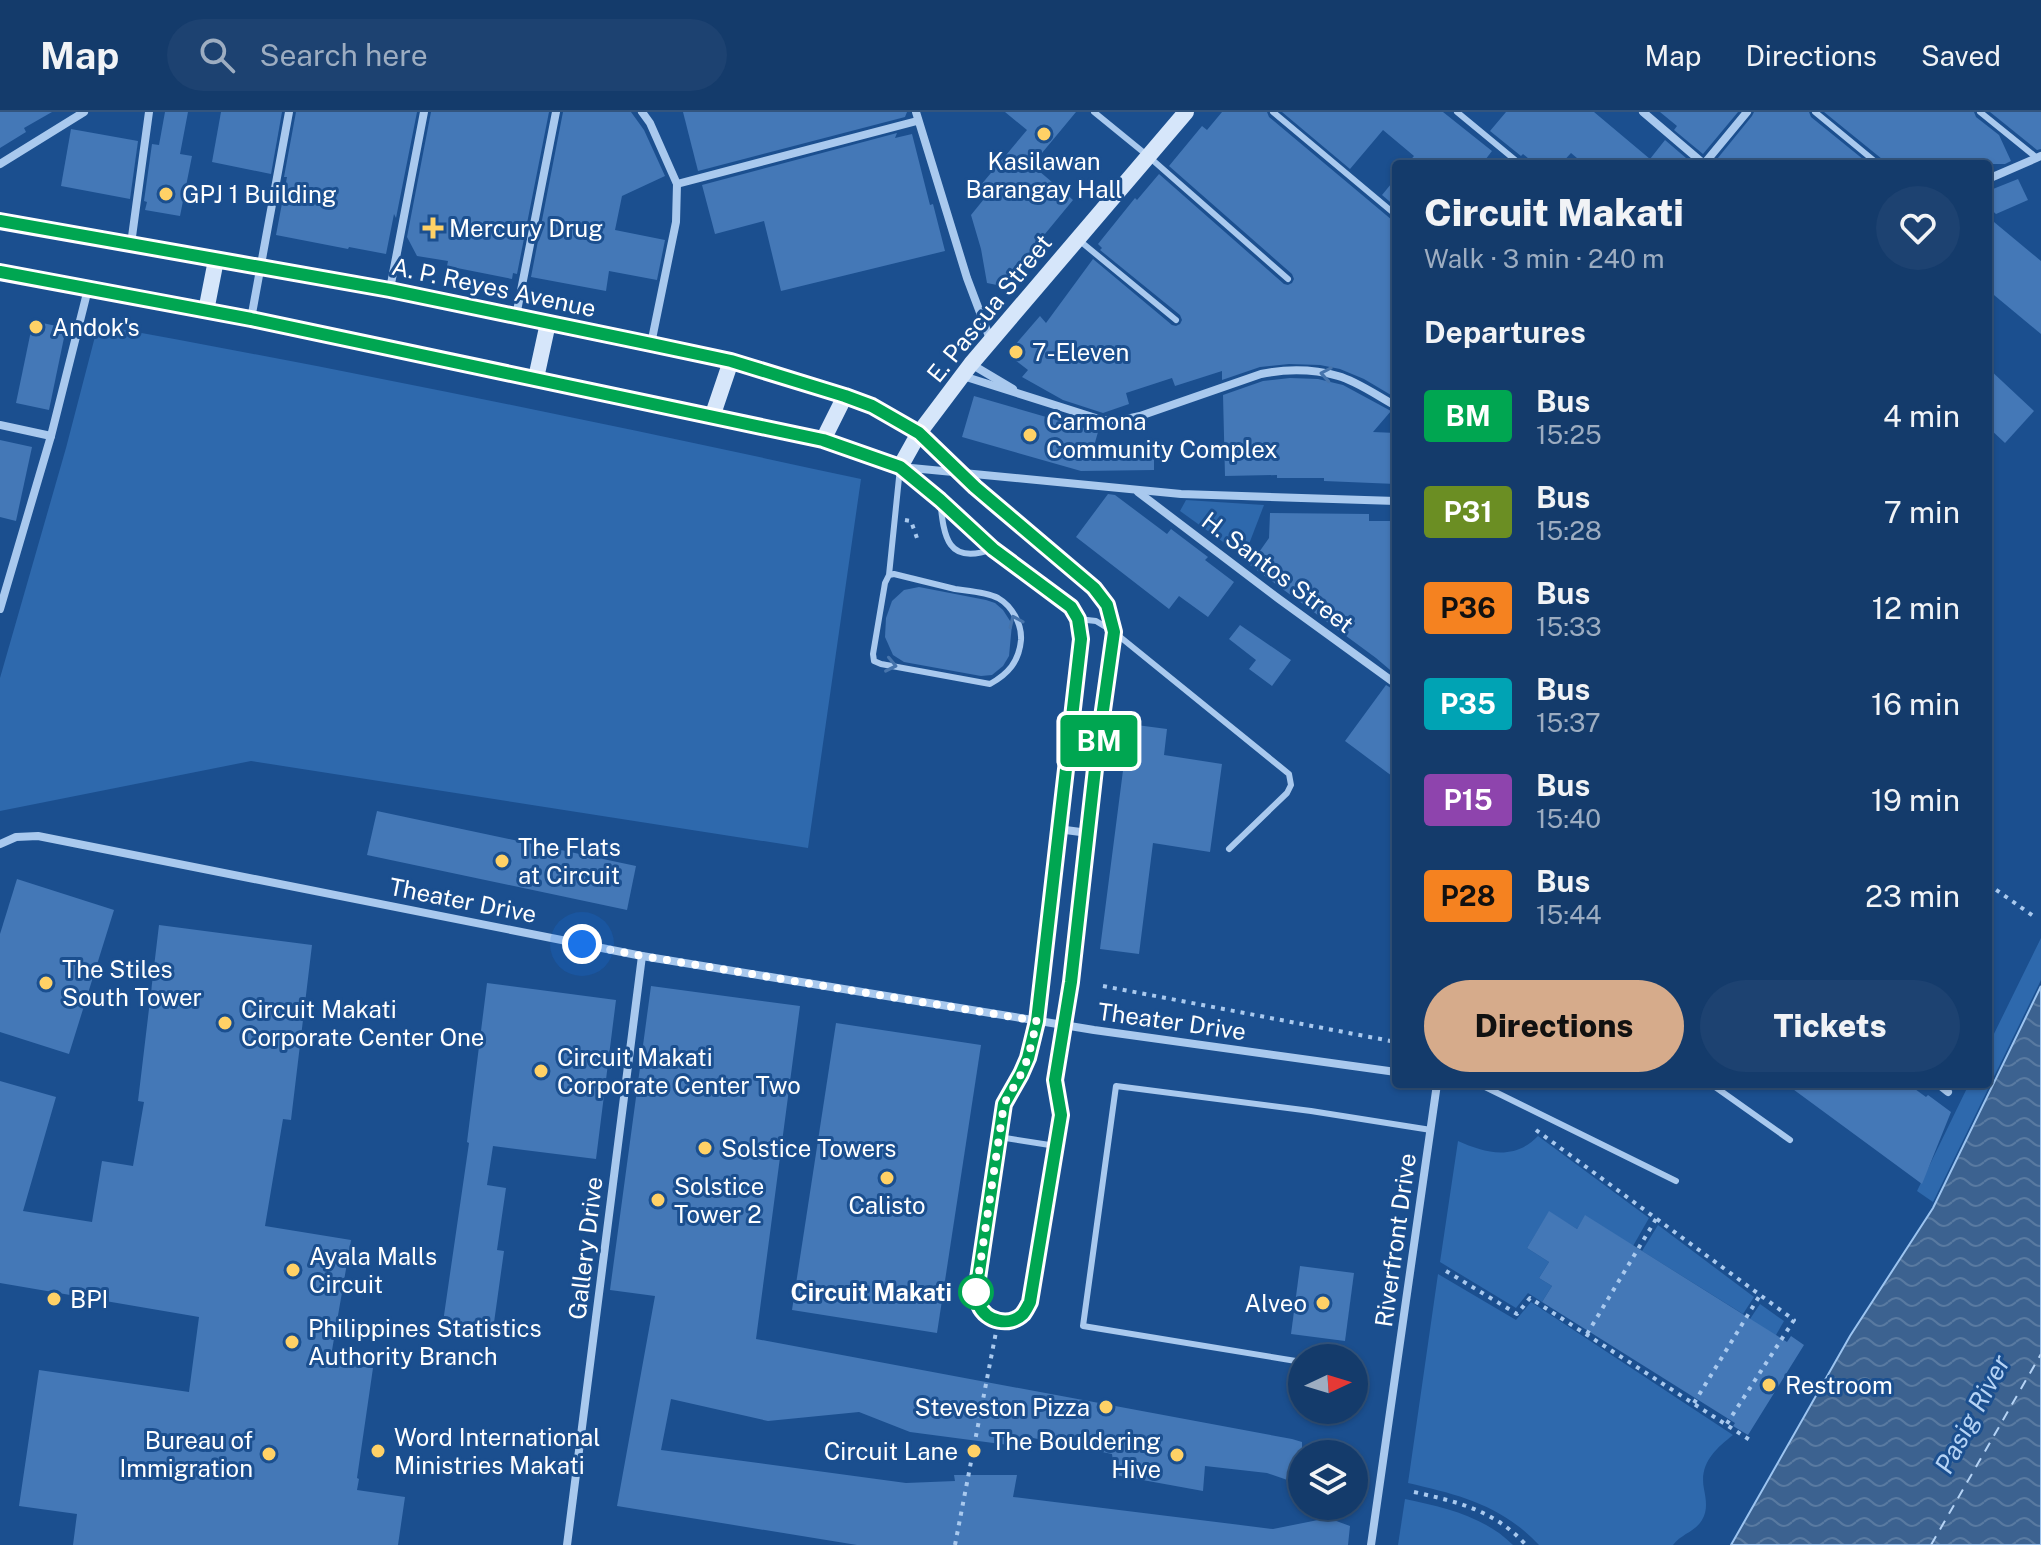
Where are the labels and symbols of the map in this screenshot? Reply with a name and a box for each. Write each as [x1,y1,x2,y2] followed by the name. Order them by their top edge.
[1035,125,1053,143] marker: Kasilawan Barangay Hall
[965,147,1123,203] place label: Kasilawan Barangay Hall
[182,180,337,208] place label: GPJ 1 Building
[157,185,175,203] marker: GPJ 1 Building
[449,214,603,242] place label: Mercury Drug
[424,219,442,237] marker: Mercury Drug
[921,229,1057,387] street label: E. Pascua Street
[389,252,599,322] street label: A. P. Reyes Avenue
[52,313,140,341] place label: Andok's
[27,318,45,336] marker: Andok's
[1032,338,1129,366] place label: 7-Eleven
[1007,343,1025,361] marker: 7-Eleven
[1319,366,1332,383] one-way arrow
[1046,407,1277,463] place label: Carmona Community Complex
[1021,426,1039,444] marker: Carmona Community Complex
[1197,506,1359,638] street label: H. Santos Street
[1009,614,1025,629] one-way arrow
[884,656,898,673] one-way arrow
[1063,715,1135,767] line badge: BM
[518,833,621,889] place label: The Flats at Circuit
[493,852,511,870] marker: The Flats at Circuit
[387,872,539,928] street label: Theater Drive
[562,924,602,964] your location
[62,955,202,1011] place label: The Stiles South Tower
[37,974,55,992] marker: The Stiles South Tower
[241,995,484,1051] place label: Circuit Makati Corporate Center One
[1096,997,1248,1045] street label: Theater Drive
[216,1014,234,1032] marker: Circuit Makati Corporate Center One
[557,1043,801,1099] place label: Circuit Makati Corporate Center Two
[532,1062,550,1080] marker: Circuit Makati Corporate Center Two
[721,1134,896,1162] place label: Solstice Towers
[696,1139,714,1157] marker: Solstice Towers
[1369,1151,1421,1329] street label: Riverfront Drive
[878,1169,896,1187] marker: Calisto
[674,1172,764,1228] place label: Solstice Tower 2
[562,1175,608,1321] street label: Gallery Drive
[649,1191,667,1209] marker: Solstice Tower 2
[848,1191,926,1219] place label: Calisto
[309,1242,437,1298] place label: Ayala Malls Circuit
[284,1261,302,1279] marker: Ayala Malls Circuit
[959,1275,993,1309] marker: Circuit Makati
[791,1278,952,1306] place label: Circuit Makati
[70,1285,108,1313] place label: BPI
[1244,1289,1307,1317] place label: Alveo
[45,1290,63,1308] marker: BPI
[1314,1294,1332,1312] marker: Alveo
[308,1314,542,1370] place label: Philippines Statistics Authority Branch
[283,1333,301,1351] marker: Philippines Statistics Authority Branch
[1288,1344,1368,1424] north arrow
[1928,1349,2016,1478] water label: Pasig River
[1785,1371,1893,1399] place label: Restroom
[1760,1376,1778,1394] marker: Restroom
[915,1393,1090,1421] place label: Steveston Pizza
[1097,1398,1115,1416] marker: Steveston Pizza
[394,1423,601,1479] place label: Word International Ministries Makati
[119,1426,253,1482] place label: Bureau of Immigration
[991,1427,1161,1483] place label: The Bouldering Hive
[824,1437,958,1465] place label: Circuit Lane
[369,1442,387,1460] marker: Word International Ministries Makati
[965,1442,983,1460] marker: Circuit Lane
[260,1445,278,1463] marker: Bureau of Immigration
[1168,1446,1186,1464] marker: The Bouldering Hive

